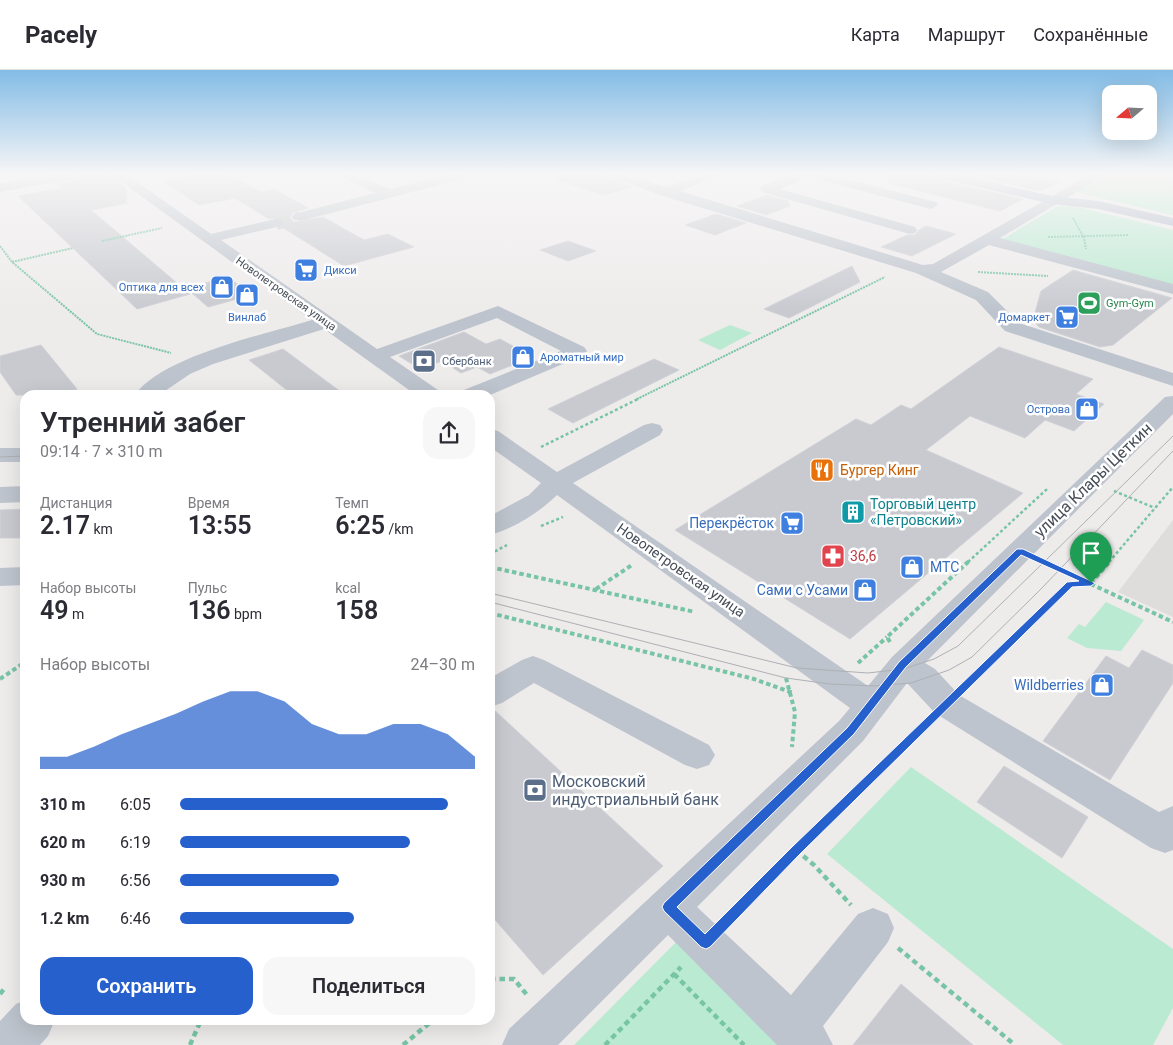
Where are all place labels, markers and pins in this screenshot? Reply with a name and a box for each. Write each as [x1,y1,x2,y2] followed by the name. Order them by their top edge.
[293,257,319,283] supermarket icon: Дикси
[324,264,357,277] place label: Дикси
[209,274,235,300] shop icon: Оптика для всех
[119,281,205,294] place label: Оптика для всех
[234,282,260,308] shop icon: Винлаб
[1076,290,1102,316] sports icon: Gym-Gym
[1106,297,1154,310] place label: Gym-Gym
[1054,304,1080,330] supermarket icon: Домаркет
[228,311,266,324] place label: Винлаб
[998,311,1051,324] place label: Домаркет
[510,344,536,370] shop icon: Ароматный мир
[411,348,437,374] bank icon: Сбербанк
[540,351,624,364] place label: Ароматный мир
[442,355,492,368] place label: Сбербанк
[1074,396,1100,422] shop icon: Острова
[1027,403,1070,416] place label: Острова
[809,457,835,483] restaurant icon: Бургер Кинг
[840,462,919,478] place label: Бургер Кинг
[870,496,976,528] place label: Торговый центр «Петровский»
[840,499,866,525] building icon: Торговый центр «Петровский»
[779,510,805,536] supermarket icon: Перекрёсток
[689,515,774,531] place label: Перекрёсток
[1070,532,1112,583] pin
[820,543,846,569] pharmacy icon: 36,6
[850,548,876,564] place label: 36,6
[899,554,925,580] shop icon: МТС
[930,559,959,575] place label: МТС
[852,577,878,603] shop icon: Сами с Усами
[757,582,848,598] place label: Сами с Усами
[1089,672,1115,698] shop icon: Wildberries
[1014,677,1084,693] place label: Wildberries
[552,772,719,809] place label: Московский индустриальный банк
[522,777,548,803] bank icon: Московский индустриальный банк

